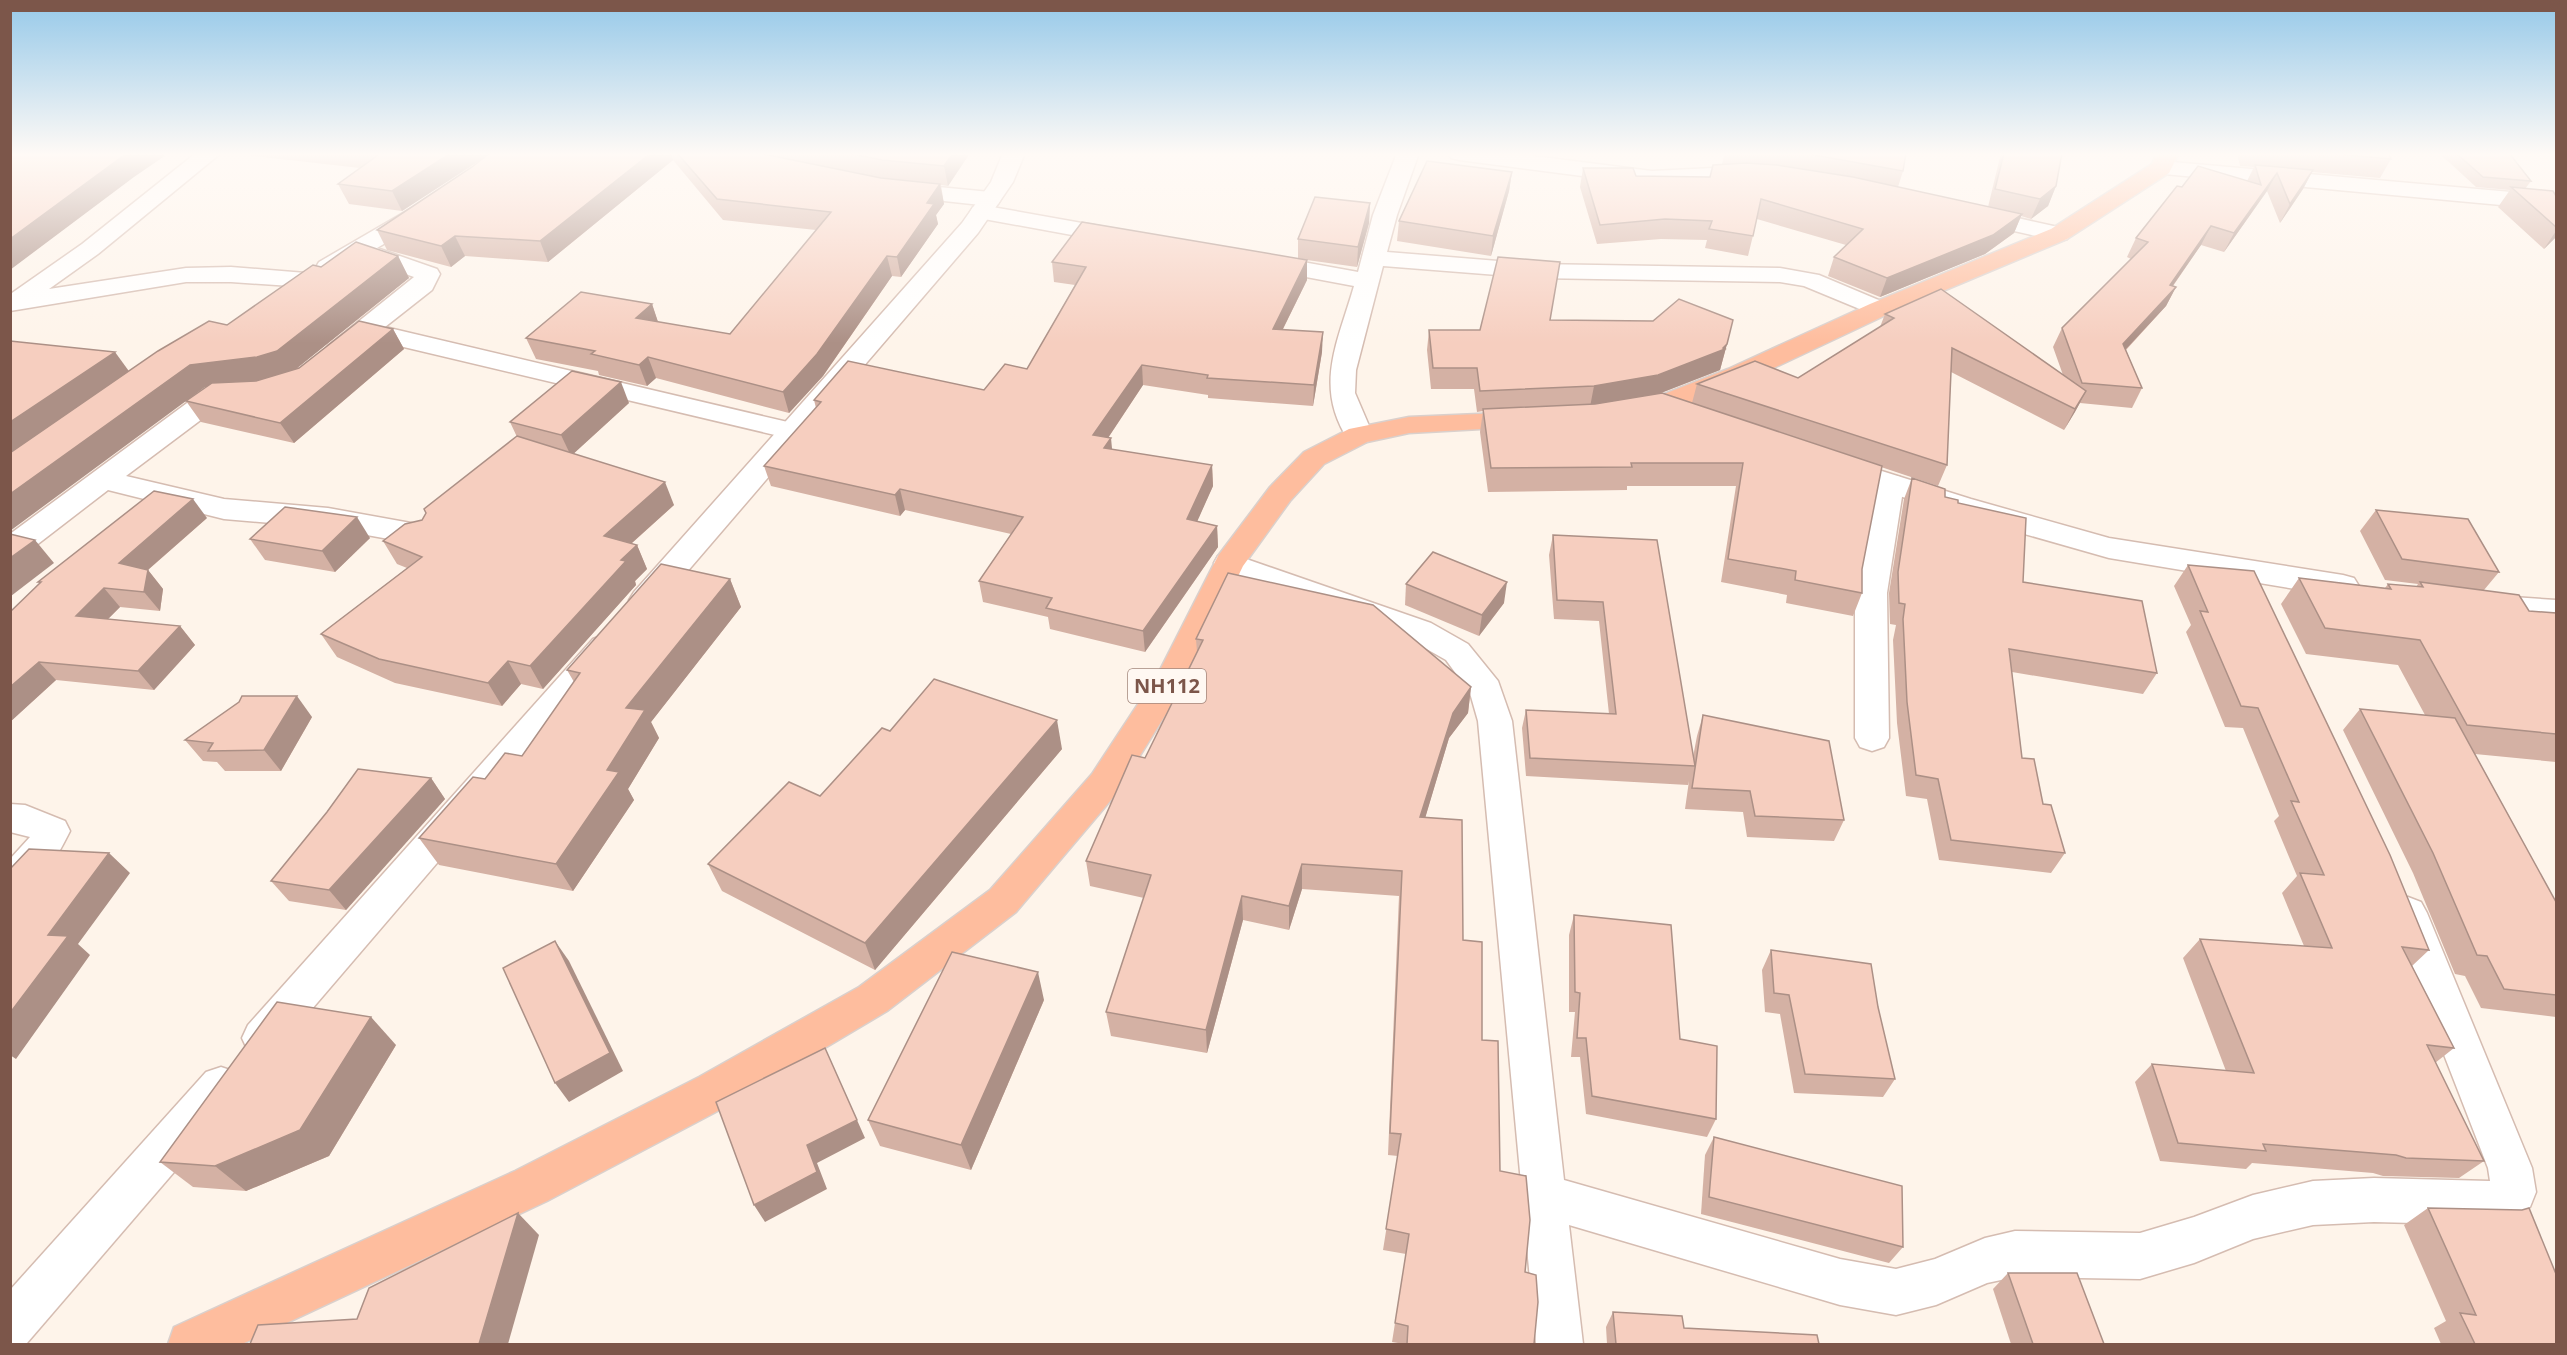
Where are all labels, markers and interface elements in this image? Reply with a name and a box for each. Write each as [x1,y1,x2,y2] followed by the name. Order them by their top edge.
[1128,669,1206,703] road number: NH112

